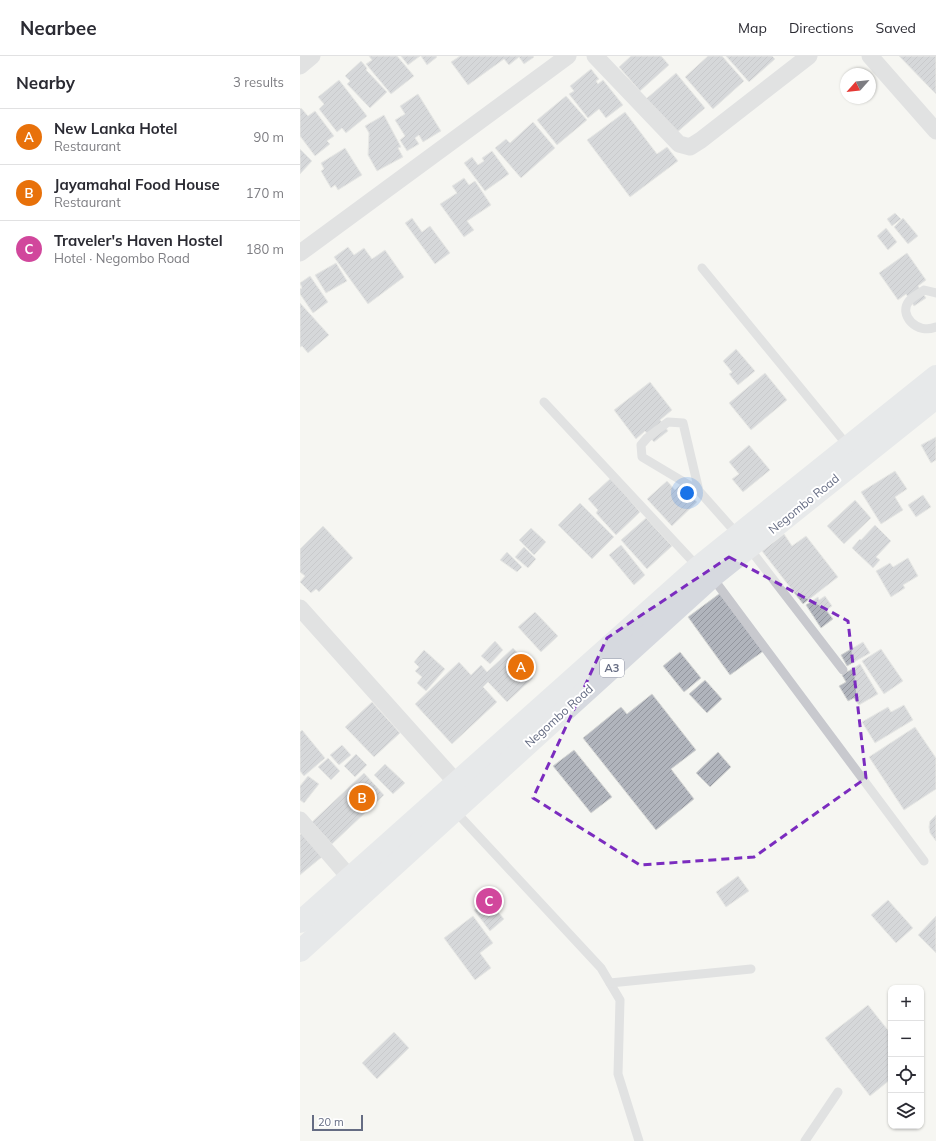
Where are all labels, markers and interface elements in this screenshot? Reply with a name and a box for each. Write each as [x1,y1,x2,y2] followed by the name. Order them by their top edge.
[20,16,97,40] text: Nearbee
[738,19,767,37] text: Map
[789,19,854,37] text: Directions
[876,19,916,37] text: Saved
[840,68,876,104] north arrow
[16,72,75,93] text: Nearby
[233,74,284,90] text: 3 results
[54,119,177,138] text: New Lanka Hotel
[24,129,34,145] text: A
[254,129,284,145] text: 90 m
[54,138,121,154] text: Restaurant
[54,175,220,194] text: Jayamahal Food House
[25,185,33,201] text: B
[246,185,284,201] text: 170 m
[54,194,121,210] text: Restaurant
[54,231,223,250] text: Traveler's Haven Hostel
[25,241,33,257] text: C
[246,241,284,257] text: 180 m
[54,250,190,266] text: Hotel · Negombo Road
[765,470,842,537] street label: Negombo Road
[677,483,697,503] your location
[508,652,534,682] pin: A
[600,659,624,677] road number: A3
[521,681,596,750] street label: Negombo Road
[349,783,375,813] pin: B
[476,886,502,916] pin: C
[888,985,924,1129] map controls
[888,985,924,1021] button: +
[888,1021,924,1057] button: −
[888,1057,924,1093] button: locate
[888,1093,924,1129] button: layers
[312,1113,363,1132] scale bar
[318,1115,344,1129] text: 20 m

